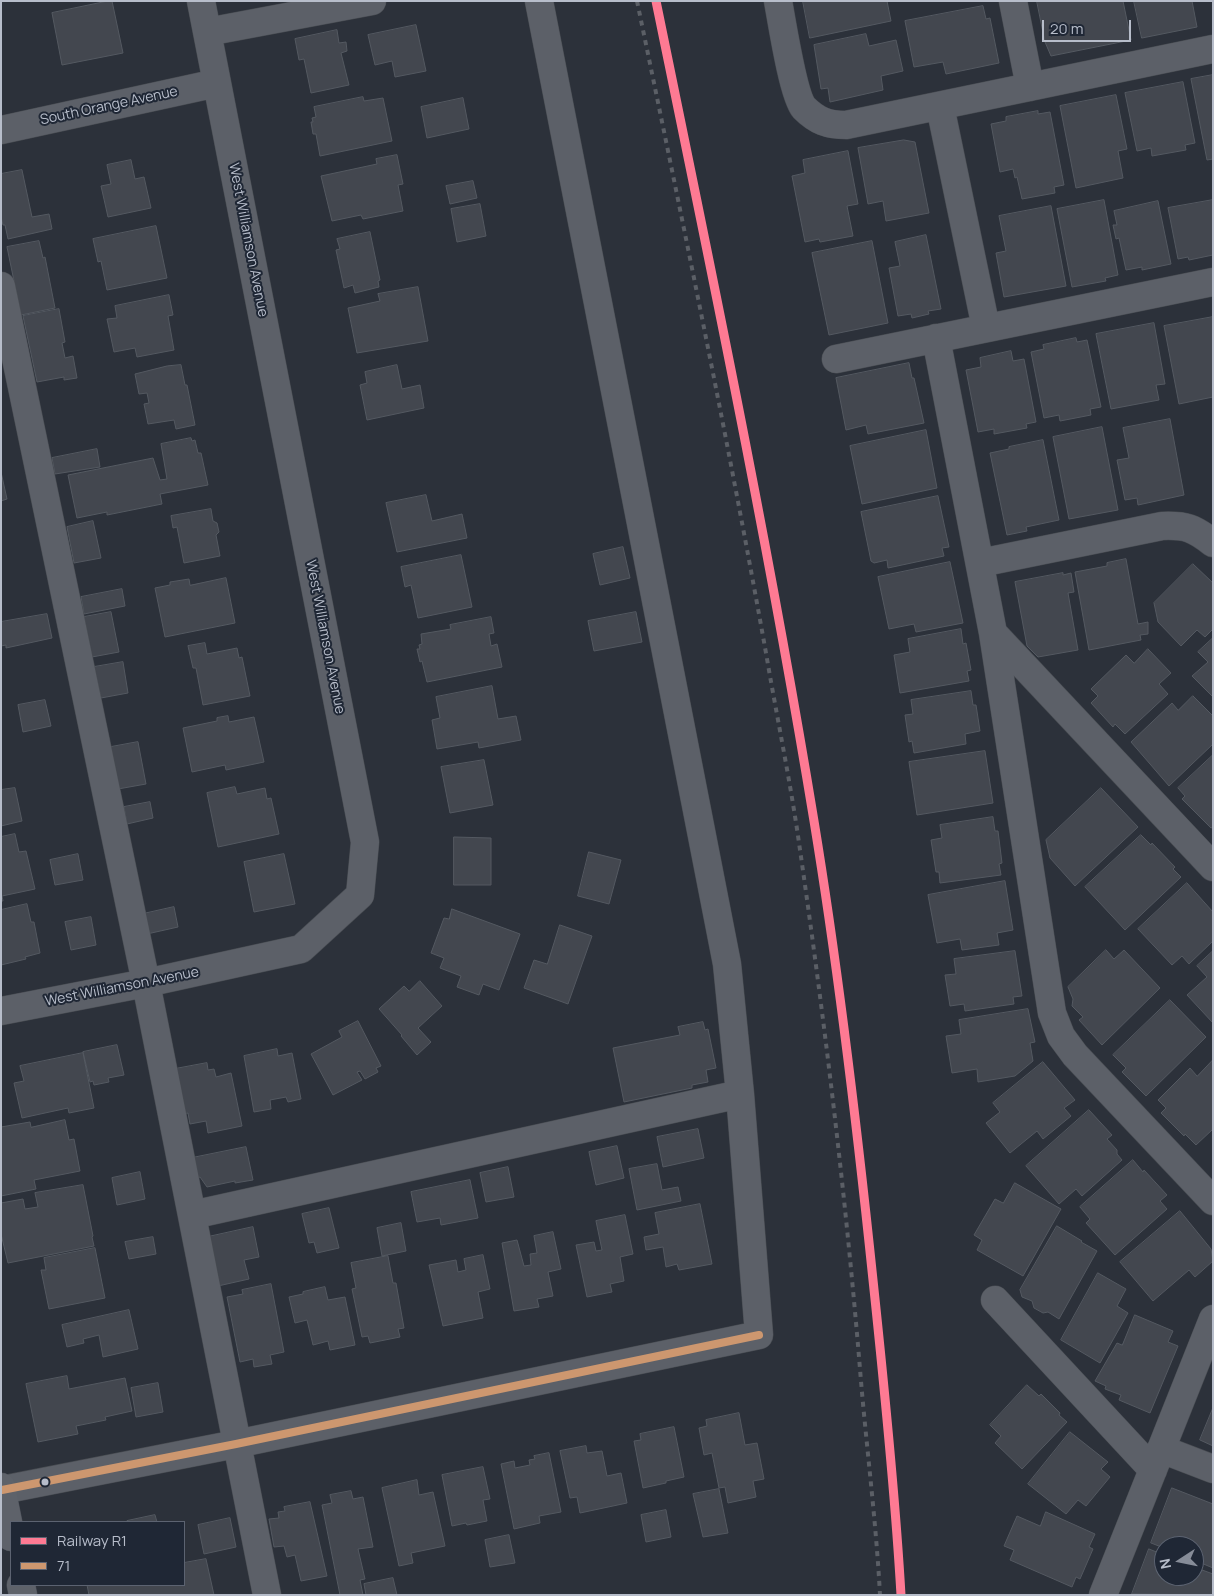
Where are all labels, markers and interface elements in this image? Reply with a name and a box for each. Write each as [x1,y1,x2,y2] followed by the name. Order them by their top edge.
[1044,10,1133,42] scale bar
[1050,18,1083,39] text: 20 m
[39,83,179,129] street label: South Orange Avenue
[225,162,271,318] street label: West Williamson Avenue
[302,559,348,715] street label: West Williamson Avenue
[44,964,200,1010] street label: West Williamson Avenue
[40,1477,50,1487] unlabelled marker
[10,1521,185,1586] legend
[57,1530,127,1551] text: Railway R1
[1154,1536,1204,1586] north arrow
[57,1555,70,1576] text: 71
[1154,1557,1175,1571] text: N

